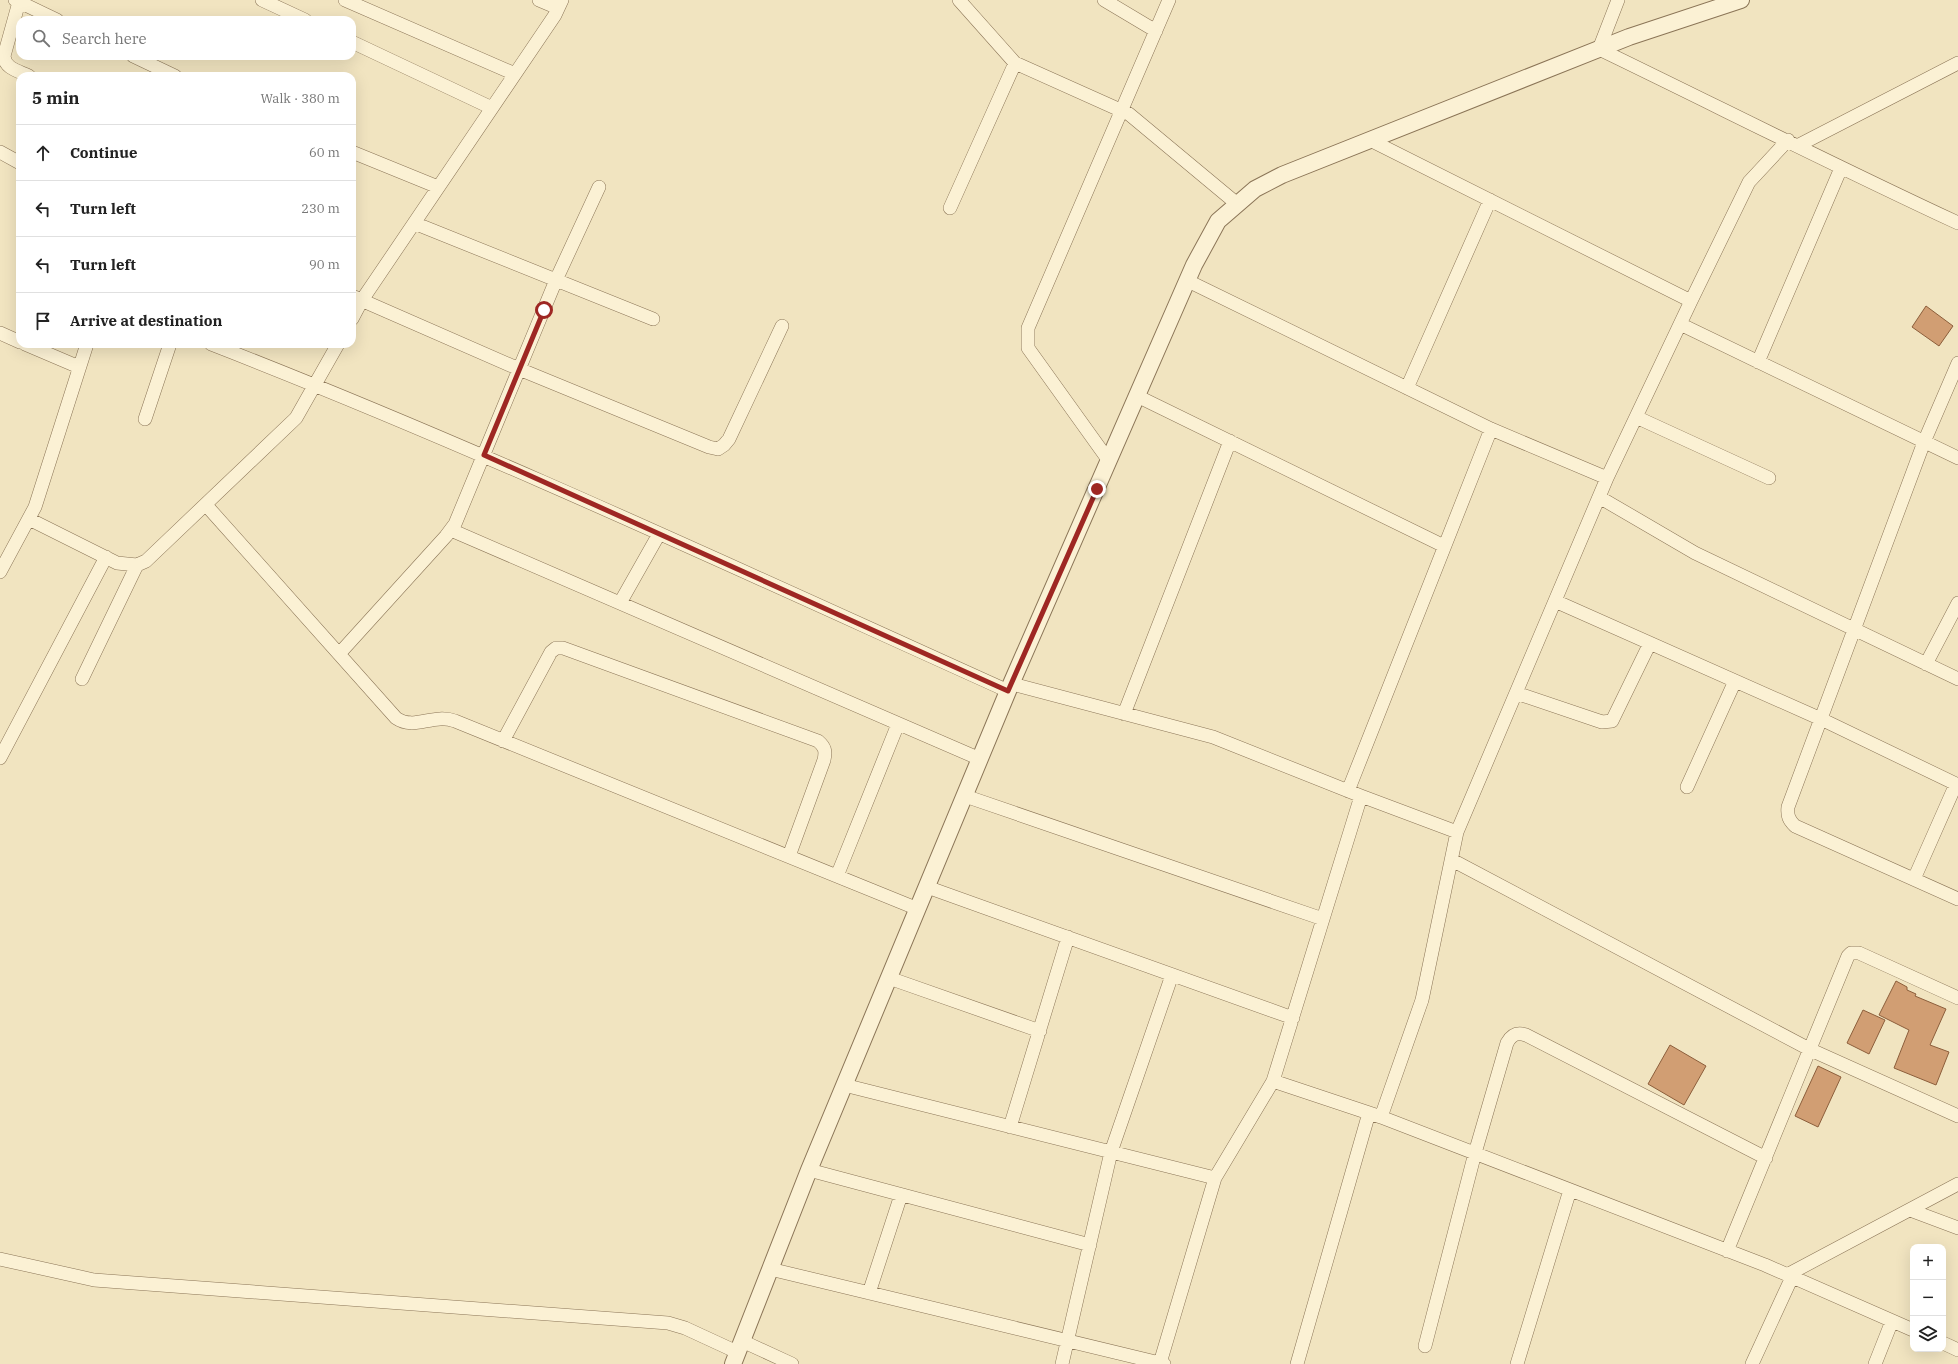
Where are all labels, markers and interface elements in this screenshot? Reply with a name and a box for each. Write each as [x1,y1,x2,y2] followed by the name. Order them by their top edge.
[16,16,356,60] search box
[30,27,52,49] icon: search
[62,29,147,48] text: Search here
[32,87,80,109] text: 5 min
[261,90,340,107] text: Walk · 380 m
[32,142,54,164] icon: ahead
[70,143,137,162] text: Continue
[309,144,340,161] text: 60 m
[32,198,54,220] icon: left
[70,199,136,218] text: Turn left
[301,200,340,217] text: 230 m
[32,254,54,276] icon: left
[70,255,136,274] text: Turn left
[309,256,340,273] text: 90 m
[535,301,553,319] route start
[32,310,54,332] icon: arrive
[70,311,222,330] text: Arrive at destination
[1088,480,1106,498] route end
[1910,1244,1946,1352] map controls
[1910,1244,1946,1280] button: +
[1910,1280,1946,1316] button: −
[1910,1316,1946,1352] button: layers

